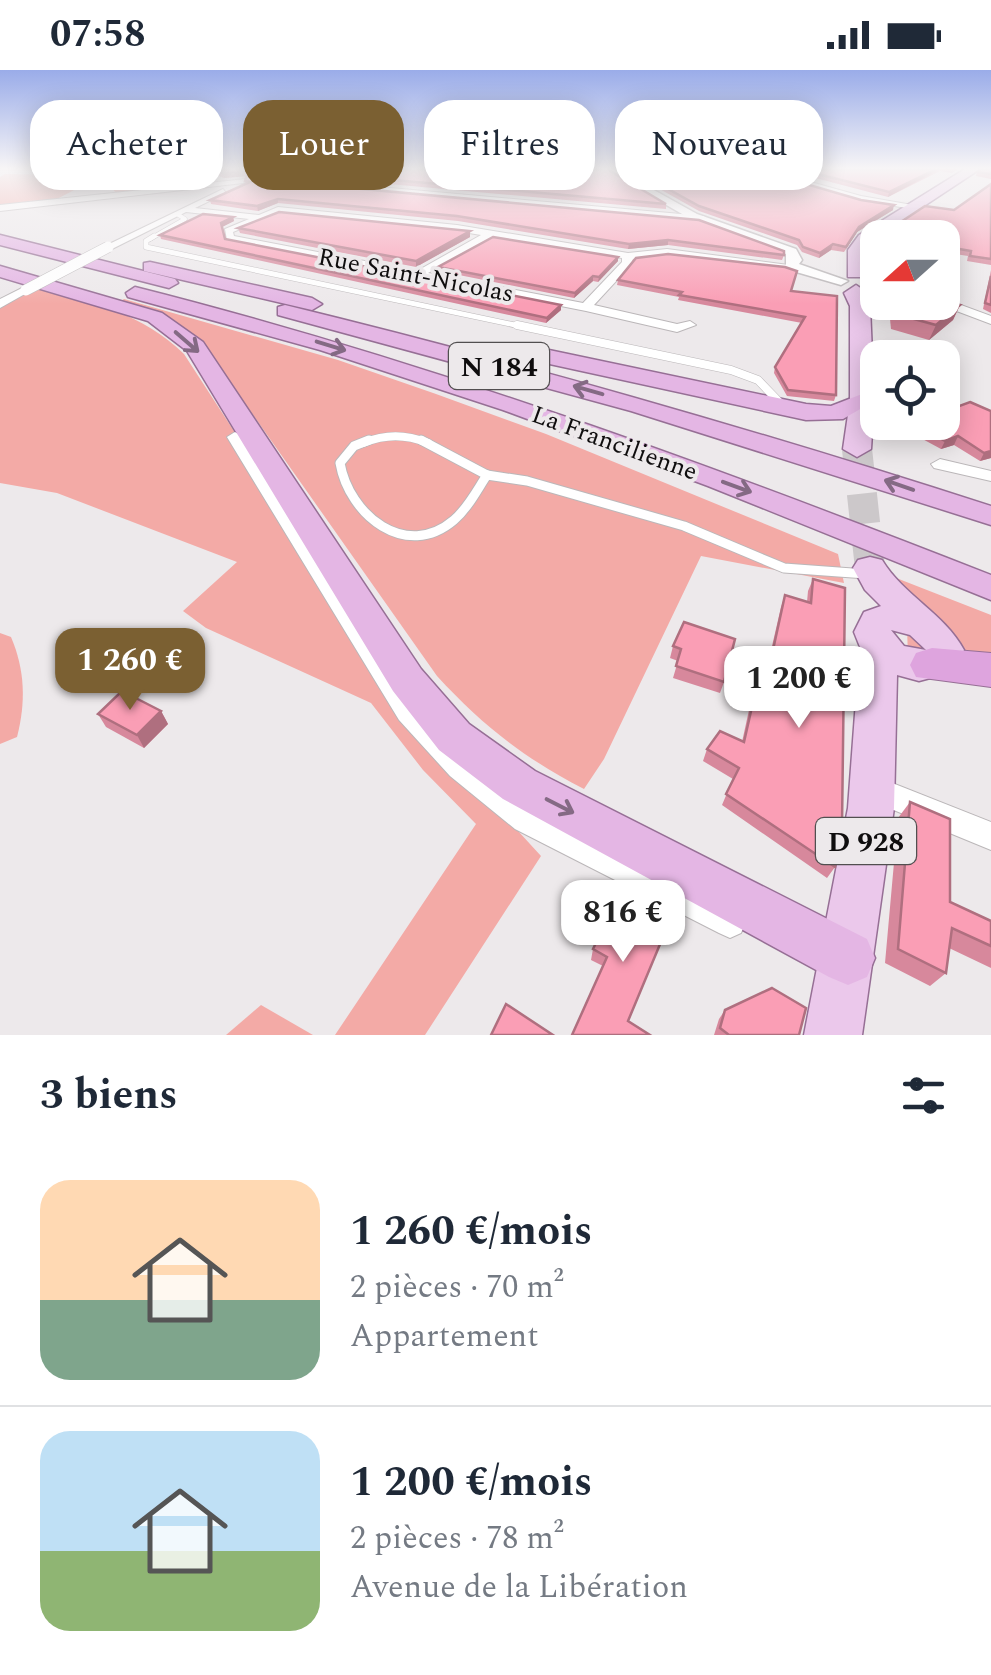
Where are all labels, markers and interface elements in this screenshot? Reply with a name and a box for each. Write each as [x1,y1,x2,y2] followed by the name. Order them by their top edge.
[50,6,145,64] text: 07:58
[30,100,223,190] chip: Acheter
[243,100,404,190] chip: Louer
[424,100,595,190] chip: Filtres
[615,100,823,190] chip: Nouveau
[860,220,960,320] north arrow
[860,220,960,440] map controls
[314,238,517,314] street label: Rue Saint-Nicolas
[174,331,199,354] one-way arrow
[314,338,346,356] one-way arrow
[860,340,960,440] button: locate
[449,343,549,389] road number: N 184
[572,380,604,398] one-way arrow
[526,396,703,492] street label: La Francilienne
[883,474,915,492] one-way arrow
[721,479,752,497] one-way arrow
[38,628,222,713] pin: 1 260 €
[77,636,183,685] text: 1 260 €
[707,646,891,731] pin: 1 200 €
[746,654,852,703] text: 1 200 €
[544,797,574,817] one-way arrow
[816,818,916,864] road number: D 928
[553,880,693,965] pin: 816 €
[583,888,663,937] text: 816 €
[40,1064,178,1127] text: 3 biens
[896,1068,951,1123] icon: filters
[350,1200,592,1263] text: 1 260 €/mois
[120,1220,240,1340] icon: home
[350,1263,564,1312] text: 2 pièces · 70 m²
[350,1312,539,1361] text: Appartement
[350,1451,592,1514] text: 1 200 €/mois
[120,1471,240,1591] icon: home
[350,1514,564,1563] text: 2 pièces · 78 m²
[350,1563,688,1612] text: Avenue de la Libération

